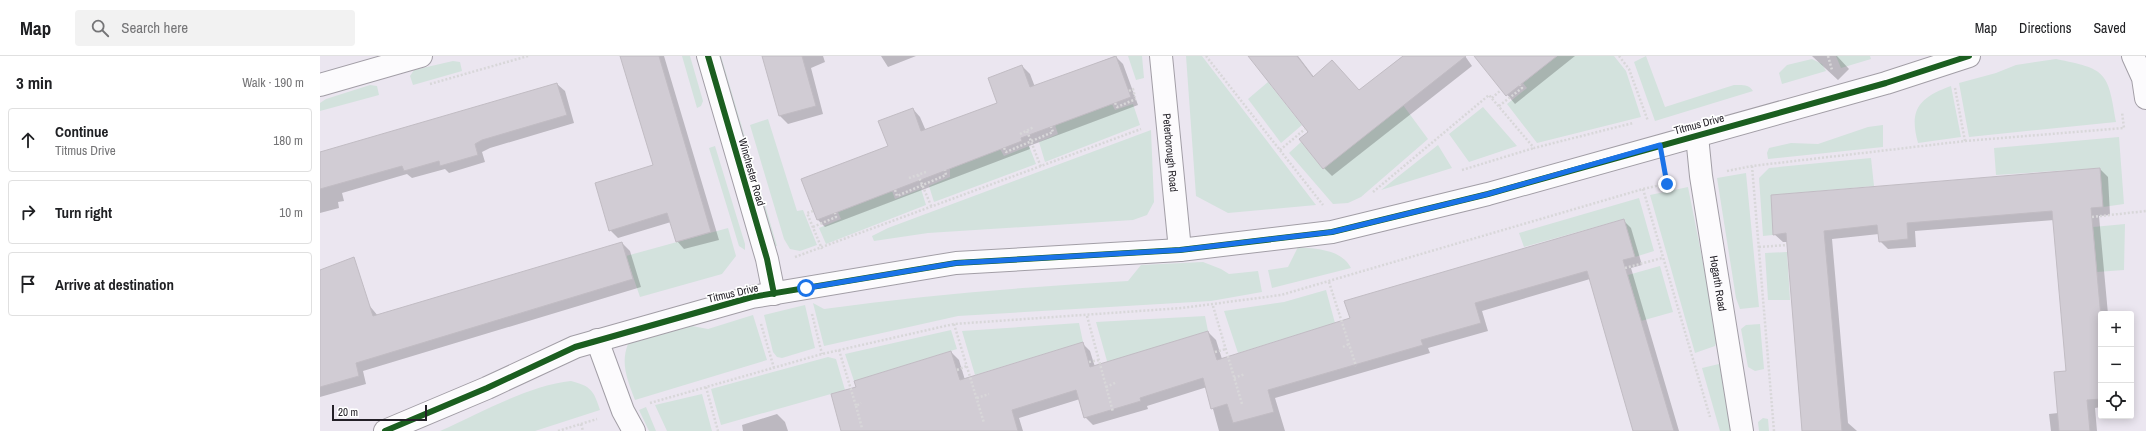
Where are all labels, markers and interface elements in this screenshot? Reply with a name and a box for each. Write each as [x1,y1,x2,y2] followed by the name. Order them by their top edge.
[75,10,355,46] search box
[20,15,51,41] text: Map
[89,17,111,39] icon: search
[121,17,188,38] text: Search here
[1975,19,1997,37] text: Map
[2019,19,2071,37] text: Directions
[2093,19,2126,37] text: Saved
[16,71,52,94] text: 3 min
[242,74,304,91] text: Walk · 190 m
[1672,111,1726,137] street label: Titmus Drive
[1160,113,1181,193] street label: Peterborough Road
[55,121,108,142] text: Continue
[17,129,39,151] icon: ahead
[273,132,303,149] text: 180 m
[736,137,768,207] street label: Winchester Road
[55,142,116,159] text: Titmus Drive
[1658,175,1676,193] route end
[17,201,39,223] icon: right
[55,202,112,223] text: Turn right
[279,204,303,221] text: 10 m
[1707,255,1730,312] street label: Hogarth Road
[17,273,39,295] icon: arrive
[55,274,174,295] text: Arrive at destination
[797,279,815,297] route start
[706,280,760,306] street label: Titmus Drive
[2098,311,2134,419] map controls
[2098,311,2134,347] button: +
[2098,347,2134,383] button: −
[2098,383,2134,419] button: locate
[332,403,427,422] scale bar
[338,405,358,419] text: 20 m

